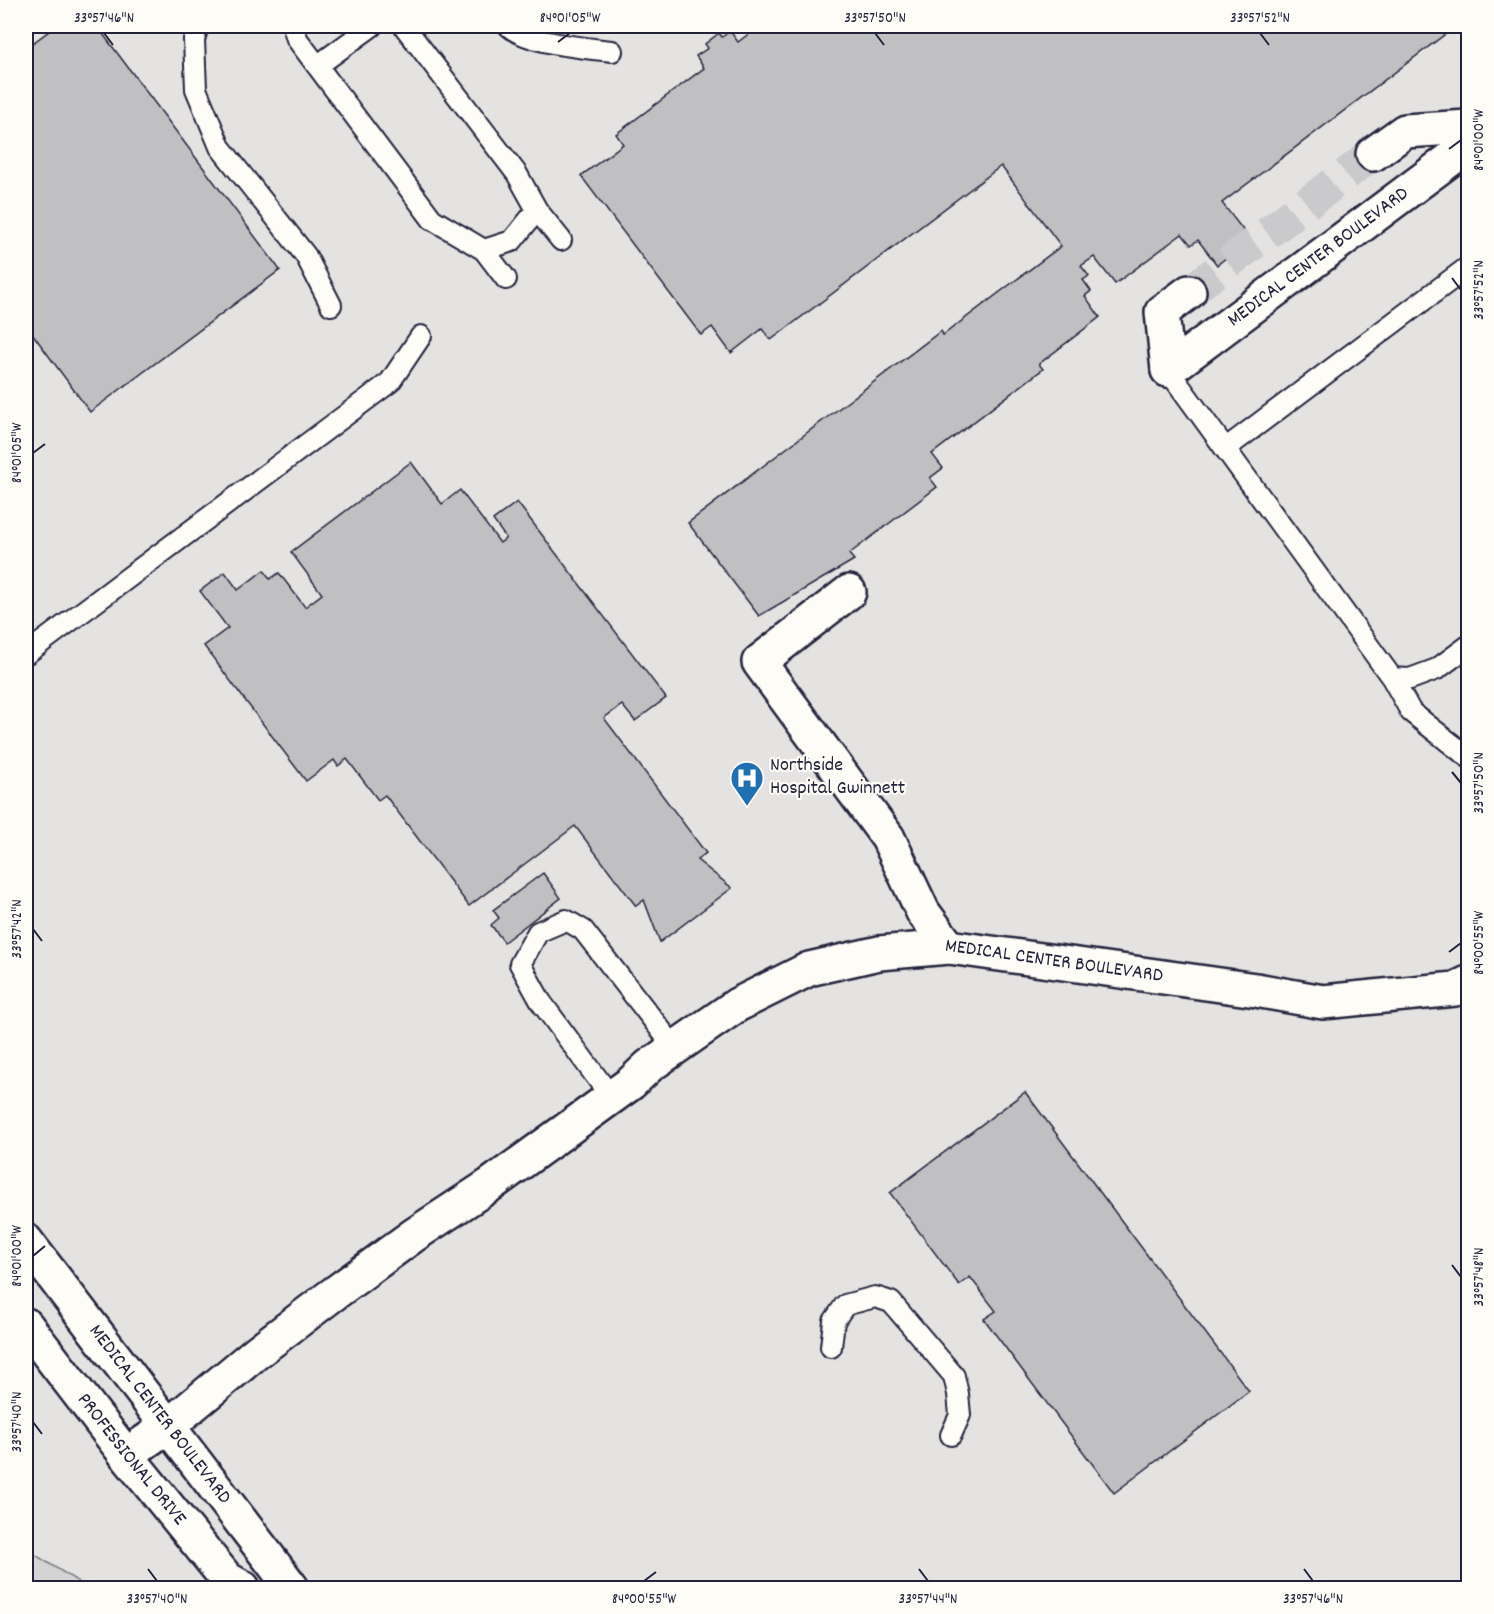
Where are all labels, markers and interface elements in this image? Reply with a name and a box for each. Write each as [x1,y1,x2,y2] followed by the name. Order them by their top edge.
[74,8,134,30] text: 33°57'46"N
[540,8,601,30] text: 84°01'05"W
[844,8,906,30] text: 33°57'50"N
[1230,8,1290,30] text: 33°57'52"N
[1469,109,1491,171] text: 84°01'00"W
[1222,181,1415,334] street label: MEDICAL CENTER BOULEVARD
[1469,260,1491,320] text: 33°57'52"N
[7,422,29,483] text: 84°01'05"W
[770,752,905,803] place label: Northside Hospital Gwinnett
[1469,752,1491,814] text: 33°57'50"N
[729,760,765,807] hospital icon: Northside Hospital Gwinnett
[7,899,29,959] text: 33°57'42"N
[1469,911,1491,975] text: 84°00'55"W
[943,933,1165,991] street label: MEDICAL CENTER BOULEVARD
[7,1225,29,1287] text: 84°01'00"W
[1469,1248,1491,1306] text: 33°57'48"N
[81,1319,237,1511] street label: MEDICAL CENTER BOULEVARD
[70,1388,193,1532] street label: PROFESSIONAL DRIVE
[7,1392,29,1452] text: 33°57'40"N
[127,1589,187,1611] text: 33°57'40"N
[612,1589,676,1611] text: 84°00'55"W
[899,1589,957,1611] text: 33°57'44"N
[1283,1589,1343,1611] text: 33°57'46"N

